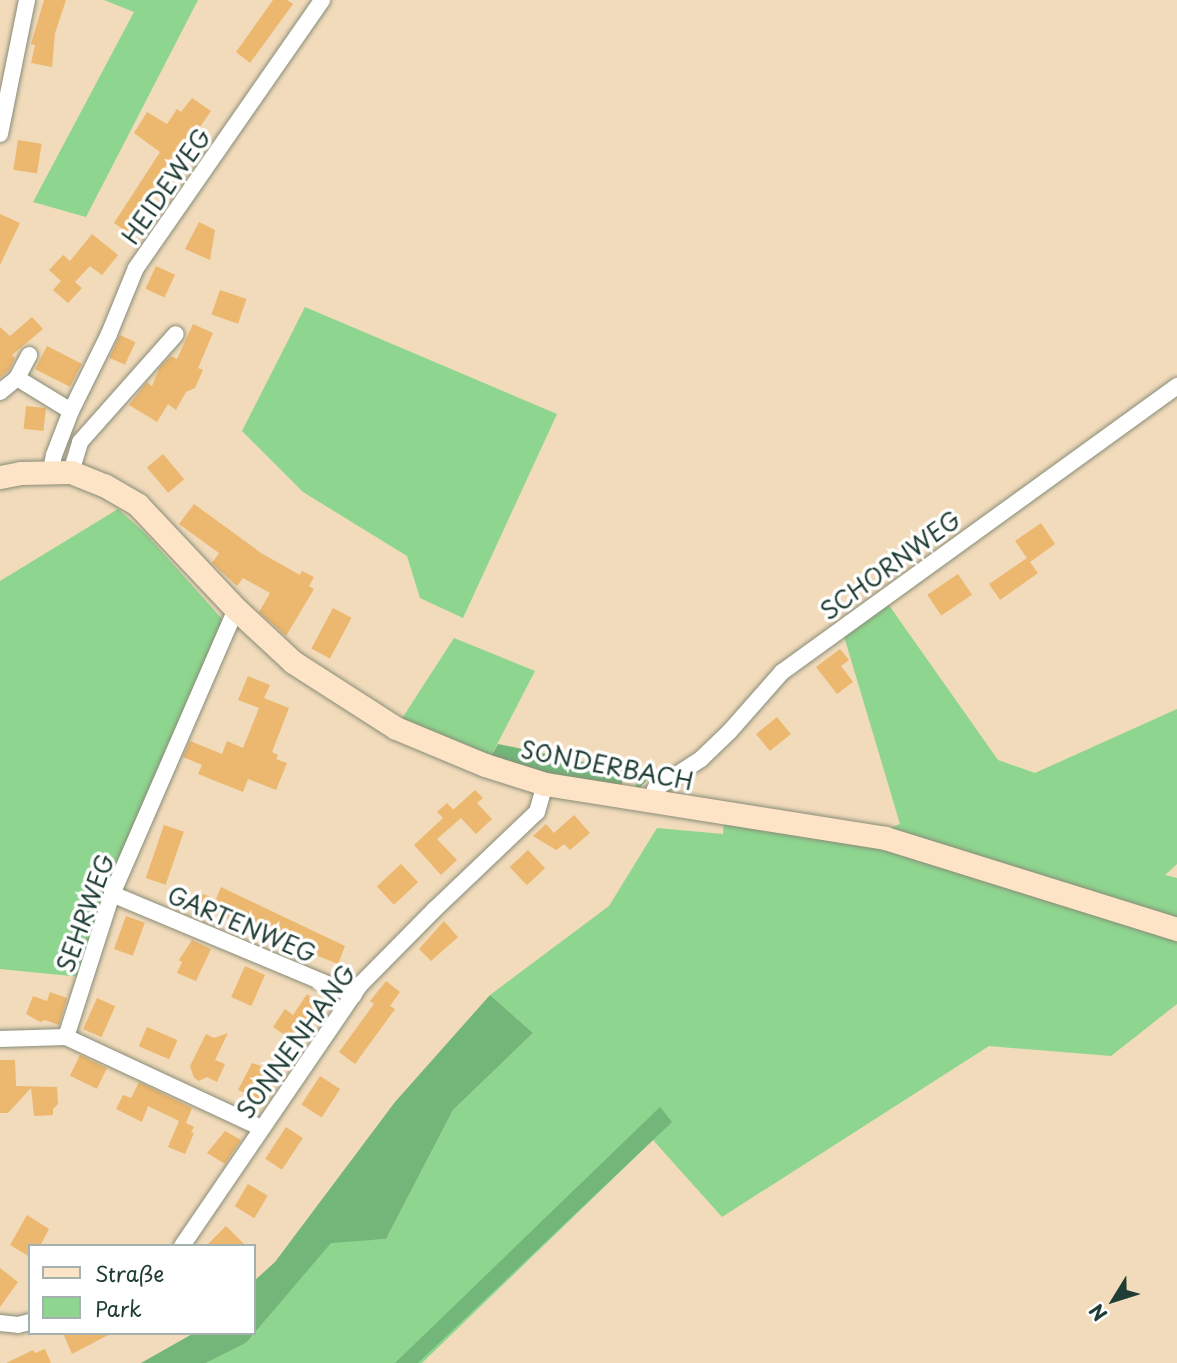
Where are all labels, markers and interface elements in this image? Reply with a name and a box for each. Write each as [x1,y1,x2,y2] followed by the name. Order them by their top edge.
[116,123,216,249] street label: HEIDEWEG
[814,505,966,625] street label: SCHORNWEG
[518,734,696,796] street label: SONDERBACH
[50,850,120,976] street label: SEHRWEG
[163,880,321,968] street label: GARTENWEG
[230,958,362,1124] street label: SONNENHANG
[28,1244,256,1335] legend
[95,1257,164,1289] text: Straße
[1079,1265,1149,1335] north arrow
[95,1292,142,1324] text: Park
[1082,1298,1113,1327] text: N

